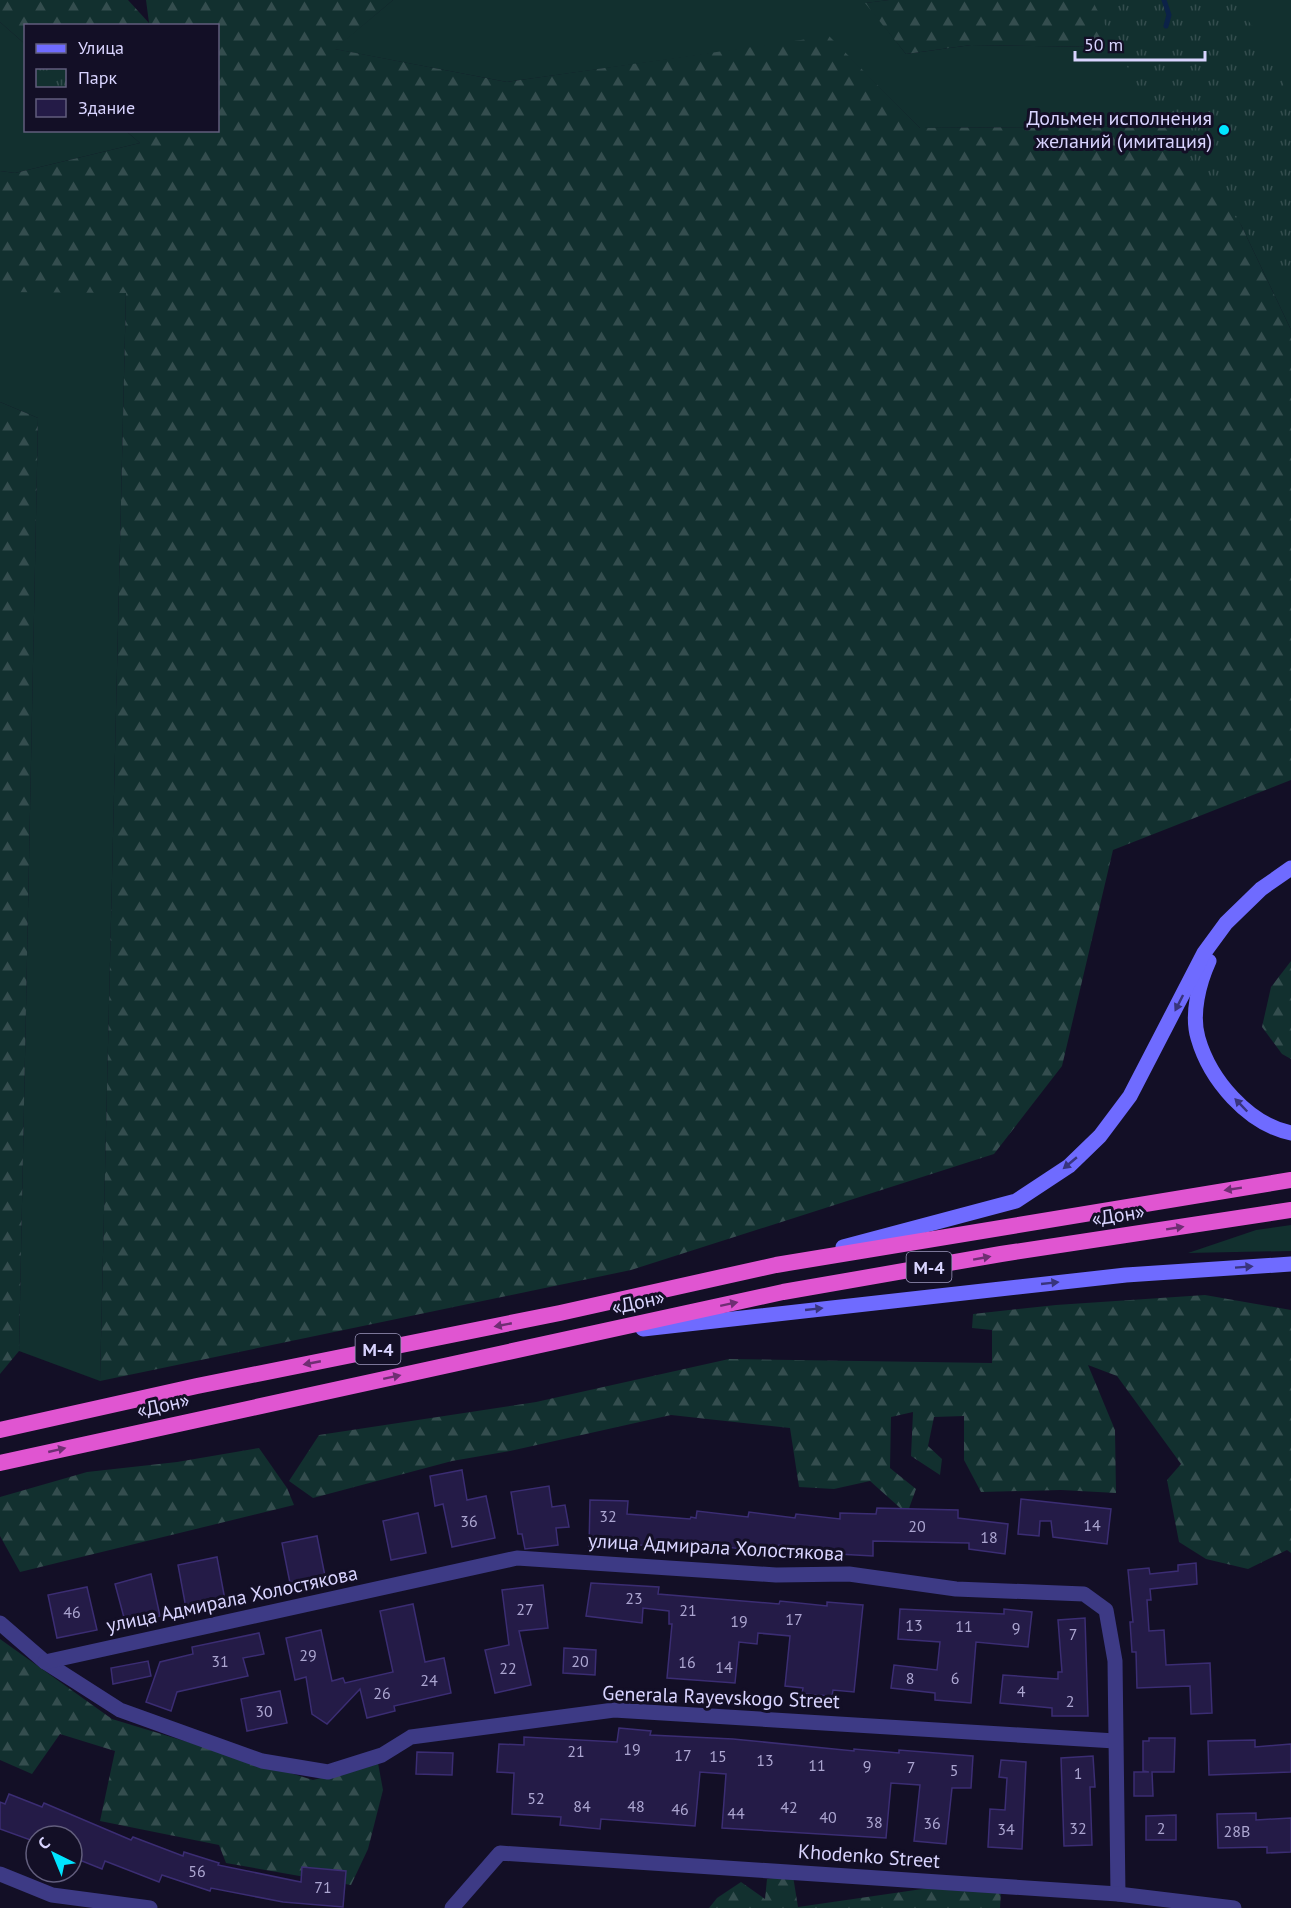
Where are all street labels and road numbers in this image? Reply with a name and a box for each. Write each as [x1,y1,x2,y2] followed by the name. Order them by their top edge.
[1090,1198,1146,1232] street label: «Дон»
[906,1252,952,1282] road number: М-4
[609,1284,667,1320] street label: «Дон»
[356,1334,400,1364] road number: М-4
[134,1386,192,1424] street label: «Дон»
[587,1527,845,1567] street label: улица Адмирала Холостякова
[104,1560,360,1638] street label: улица Адмирала Холостякова
[602,1680,840,1714] street label: Generala Rayevskogo Street
[797,1838,941,1874] street label: Khodenko Street

